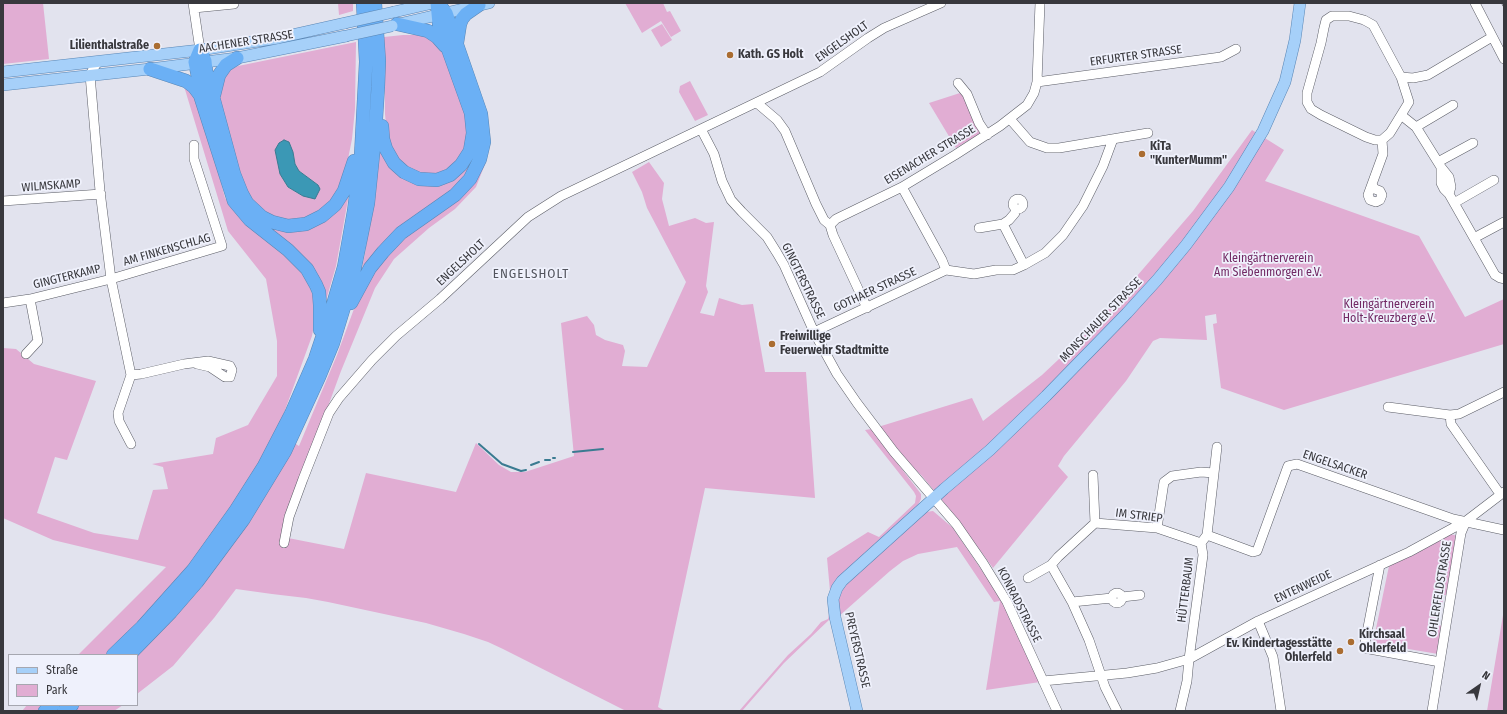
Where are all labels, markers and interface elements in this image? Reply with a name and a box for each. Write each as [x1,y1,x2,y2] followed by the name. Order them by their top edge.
[813,19,871,65] street label: ENGELSHOLT
[198,27,294,57] street label: AACHENER STRASSE
[70,39,149,53] place label: Lilienthalstraße
[152,41,162,51] marker: Lilienthalstraße
[1089,42,1183,70] street label: ERFURTER STRASSE
[738,48,804,62] place label: Kath. GS Holt
[725,50,735,60] marker: Kath. GS Holt
[882,122,978,188] street label: EISENACHER STRASSE
[1150,140,1227,168] place label: KiTa "KunterMumm"
[1137,149,1147,159] marker: KiTa "KunterMumm"
[21,177,81,195] street label: WILMSKAMP
[122,231,212,269] street label: AM FINKENSCHLAG
[434,237,488,289] street label: ENGELSHOLT
[778,241,828,321] street label: GINGTERSTRASSE
[1214,252,1322,280] park label: Kleingärtnerverein Am Siebenmorgen e.V.
[32,262,102,292] street label: GINGTERKAMP
[831,265,919,315] street label: GOTHAER STRASSE
[493,266,569,282] district label: ENGELSHOLT
[1057,275,1145,365] street label: MONSCHAUER STRASSE
[1343,298,1435,326] park label: Kleingärtnerverein Holt-Kreuzberg e.V.
[780,330,889,358] place label: Freiwillige Feuerwehr Stadtmitte
[767,339,777,349] marker: Freiwillige Feuerwehr Stadtmitte
[1301,447,1369,483] street label: ENGELSACKER
[1115,506,1163,526] street label: IM STRIEP
[1425,540,1455,638] street label: OHLERFELDSTRASSE
[1175,556,1197,624] street label: HÜTTERBAUM
[994,565,1044,645] street label: KONRADSTRASSE
[1272,567,1334,607] street label: ENTENWEIDE
[841,610,873,690] street label: PREYERSTRASSE
[1359,628,1406,656] place label: Kirchsaal Ohlerfeld
[1226,637,1332,665] place label: Ev. Kindertagesstätte Ohlerfeld
[1346,637,1356,647] marker: Kirchsaal Ohlerfeld
[1335,646,1345,656] marker: Ev. Kindertagesstätte Ohlerfeld
[8,654,138,706] legend
[46,663,78,677] text: Straße
[1459,666,1499,706] north arrow
[1480,668,1492,683] text: N
[46,683,67,697] text: Park

